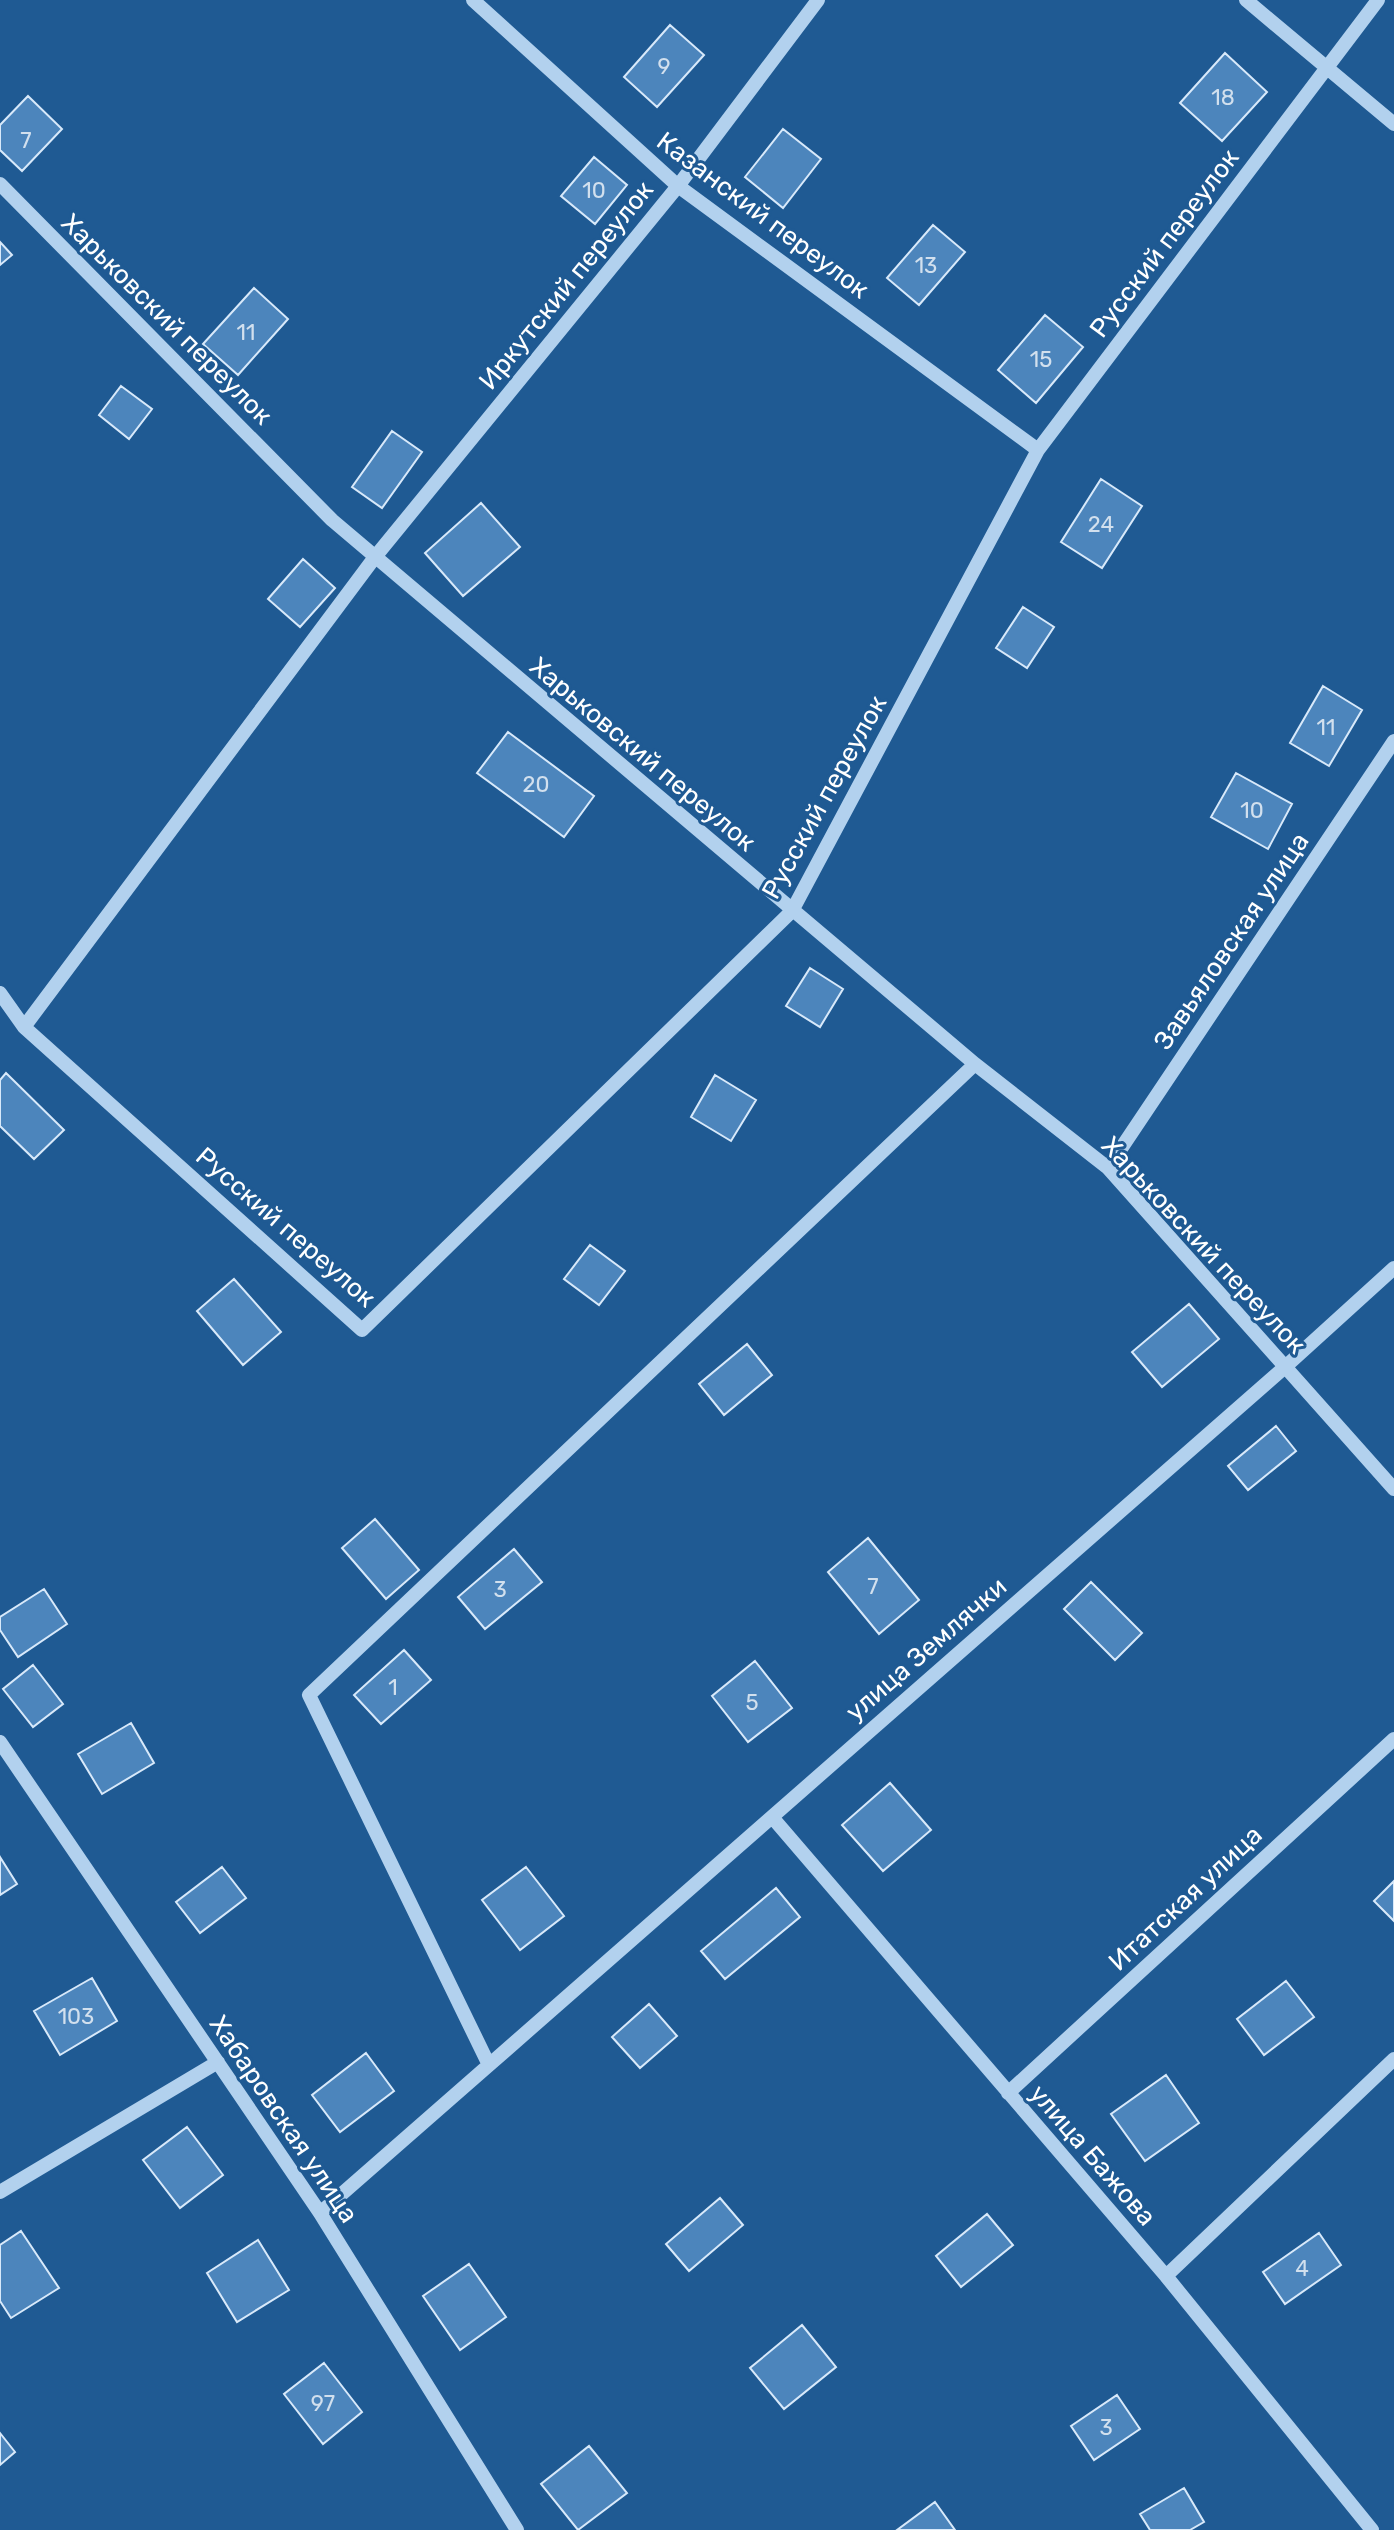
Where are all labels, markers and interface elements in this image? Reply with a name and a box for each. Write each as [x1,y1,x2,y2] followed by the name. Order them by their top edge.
[657,53,671,80] house number: 9
[1211,84,1235,111] house number: 18
[650,125,875,305] street label: Казанский переулок
[20,127,32,154] house number: 7
[1083,143,1245,344] street label: Русский переулок
[473,175,660,396] street label: Иркутский переулок
[582,177,606,204] house number: 10
[55,208,279,431] street label: Харьковский переулок
[915,252,937,279] house number: 13
[237,319,255,346] house number: 11
[1030,346,1052,373] house number: 15
[1088,511,1114,538] house number: 24
[523,651,762,858] street label: Харьковский переулок
[756,690,893,904] street label: Русский переулок
[1317,714,1335,741] house number: 11
[523,771,549,798] house number: 20
[1240,797,1264,824] house number: 10
[1147,827,1316,1056] street label: Завьяловская улица
[1095,1130,1312,1360] street label: Харьковский переулок
[189,1141,382,1314] street label: Русский переулок
[840,1571,1013,1728] street label: улица Землячки
[867,1573,879,1600] house number: 7
[493,1576,507,1603] house number: 3
[388,1674,398,1701] house number: 1
[745,1689,759,1716] house number: 5
[1102,1819,1268,1977] street label: Итатская улица
[58,2003,94,2030] house number: 103
[203,2010,364,2229] street label: Хабаровская улица
[1023,2078,1162,2232] street label: улица Бажова
[1295,2255,1309,2282] house number: 4
[311,2390,335,2417] house number: 97
[1099,2414,1113,2441] house number: 3

